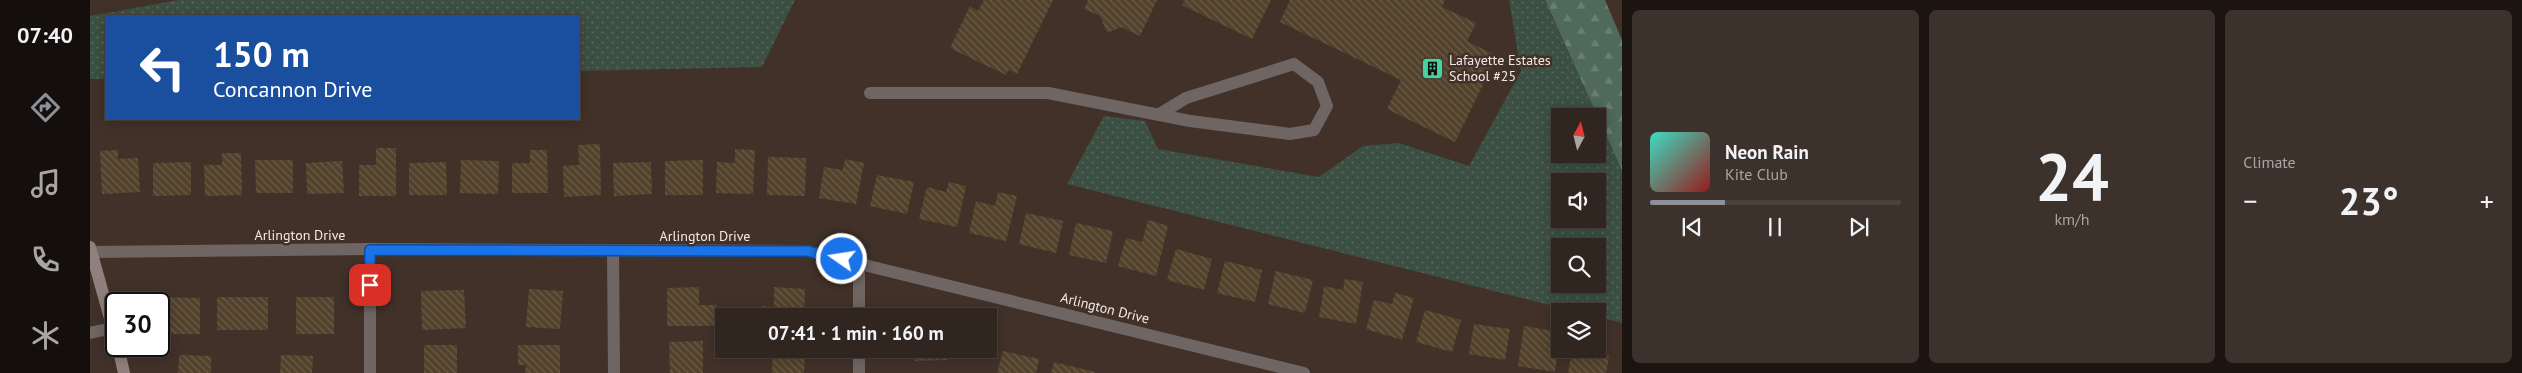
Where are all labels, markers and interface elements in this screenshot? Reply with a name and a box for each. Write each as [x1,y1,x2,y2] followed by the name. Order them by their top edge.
[17,21,73,49] text: 07:40
[213,31,310,77] text: 150 m
[130,35,195,100] icon: left
[1449,51,1551,85] place label: Lafayette Estates School #25
[1421,56,1445,80] building icon: Lafayette Estates School #25
[213,75,373,103] text: Concannon Drive
[28,90,63,125] icon: directions
[1551,108,1606,162] north arrow
[1551,108,1606,358] map controls
[2035,134,2109,218] text: 24
[1725,140,1809,164] text: Neon Rain
[2243,152,2296,172] text: Climate
[1725,164,1788,184] text: Kite Club
[28,166,63,201] icon: music
[1551,173,1606,228] button: sound
[2339,176,2399,225] text: 23°
[2243,182,2257,219] text: −
[2480,182,2494,219] text: +
[2054,209,2090,229] text: km/h
[1678,213,1706,241] icon: previous
[1761,213,1789,241] icon: pause
[1845,213,1873,241] icon: next
[255,226,345,244] street label: Arlington Drive
[660,227,750,245] street label: Arlington Drive
[815,232,867,284] position arrow
[1551,238,1606,293] button: search
[28,242,63,277] icon: phone
[349,264,391,306] pin
[356,271,384,299] icon: arrive
[1059,288,1151,328] street label: Arlington Drive
[105,292,170,357] speed limit sign: 30
[1551,303,1606,358] button: layers
[28,318,63,353] icon: climate
[768,321,944,345] text: 07:41 · 1 min · 160 m

